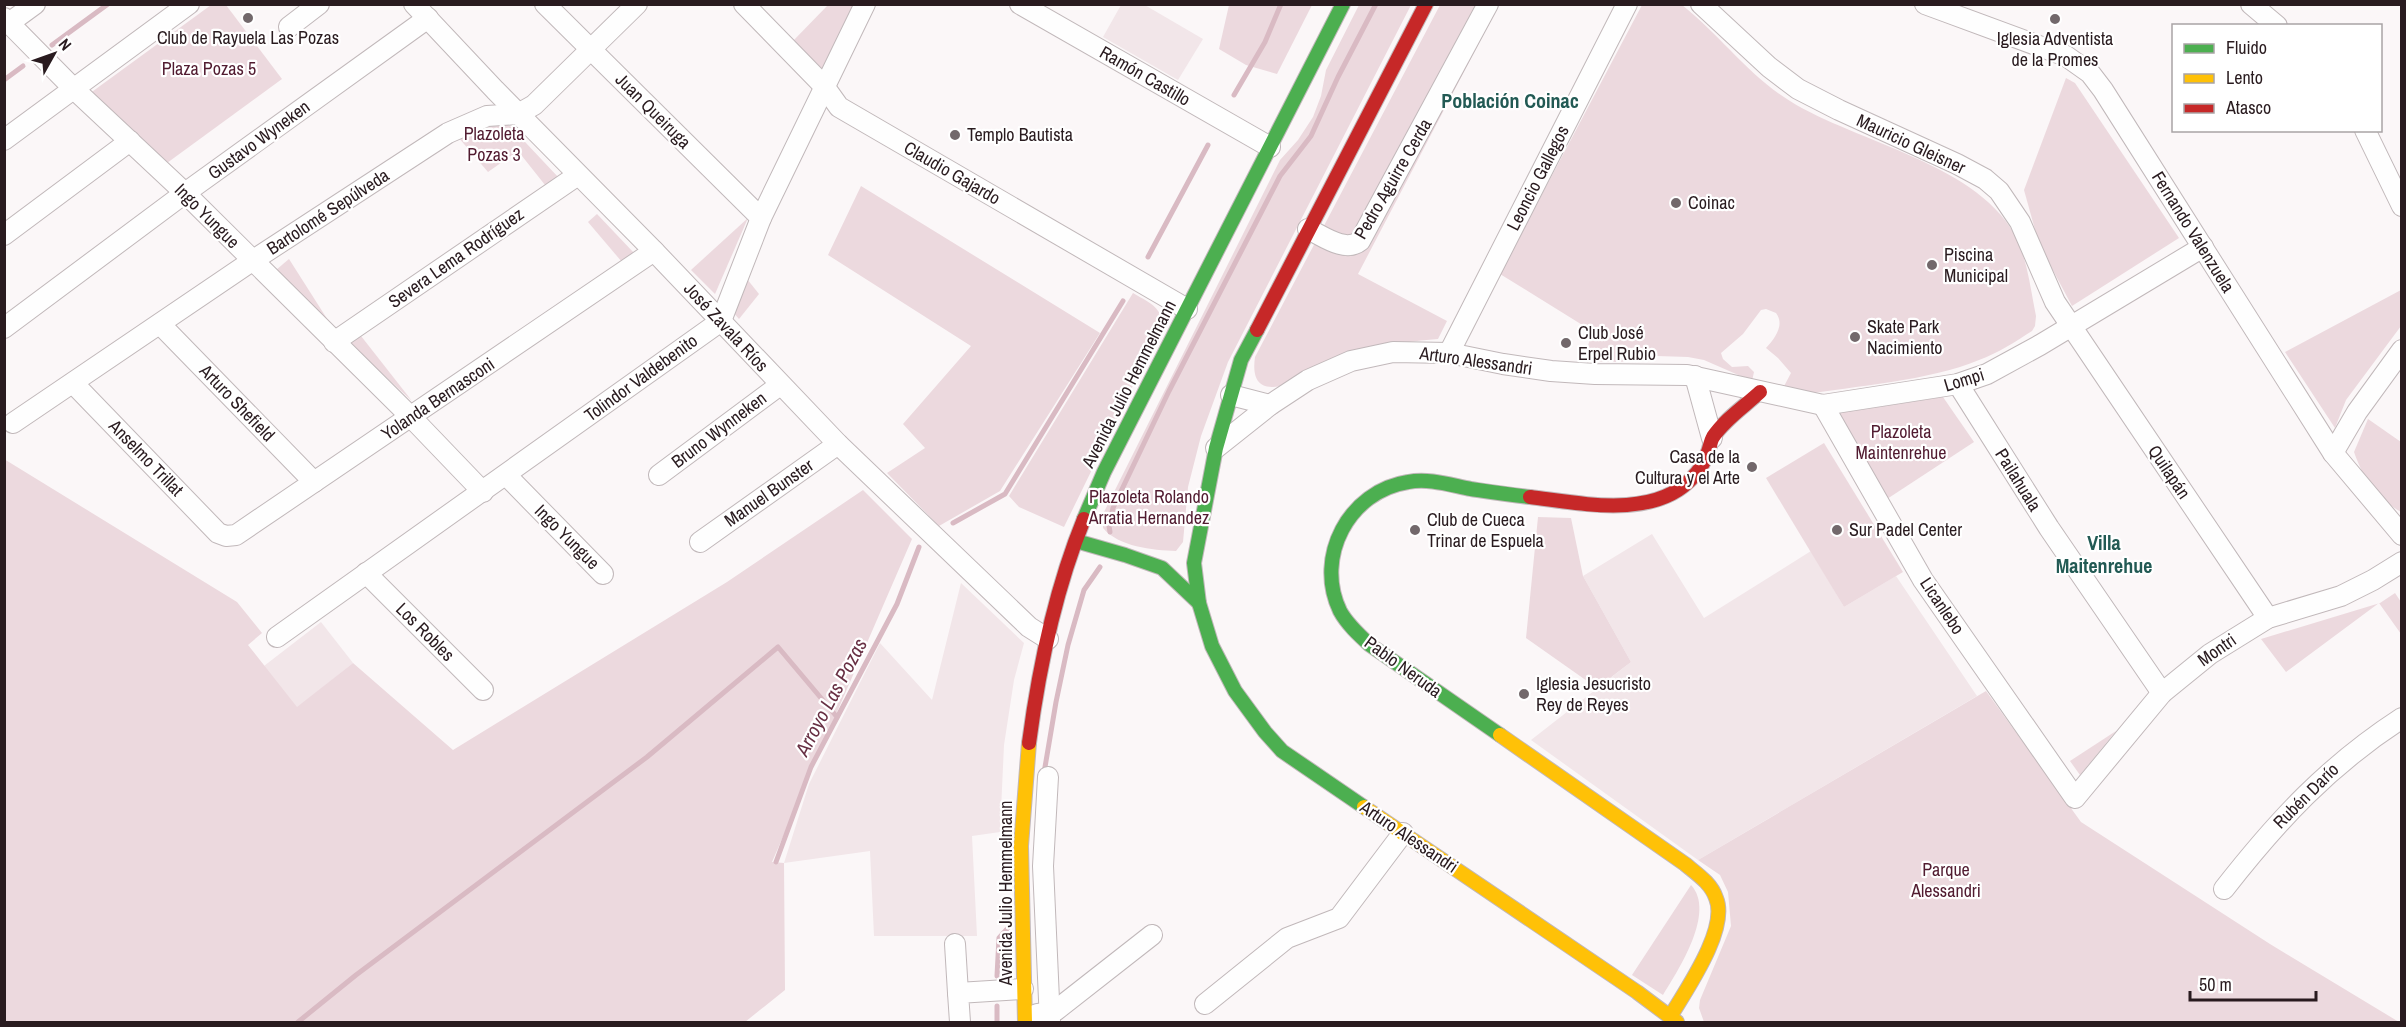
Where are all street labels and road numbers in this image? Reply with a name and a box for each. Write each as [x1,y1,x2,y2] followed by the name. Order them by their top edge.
[1095,40,1195,112] street label: Ramón Castillo
[610,67,697,154] street label: Juan Queiruga
[203,94,315,185] street label: Gustavo Wyneken
[1853,107,1970,180] street label: Mauricio Gleisner
[1348,114,1437,244] street label: Pedro Aguirre Cerda
[1500,121,1575,235] street label: Leoncio Gallegos
[899,135,1005,210] street label: Claudio Gajardo
[262,163,394,260] street label: Bartolomé Sepúlveda
[2146,166,2241,297] street label: Fernando Valenzuela
[169,178,245,254] street label: Ingo Yungue
[383,201,528,314] street label: Severa Lema Rodríguez
[678,276,774,377] street label: José Zavala Ríos
[1075,296,1182,473] street label: Avenida Julio Hemmelmann
[579,328,702,427] street label: Tolindor Valdebenito
[1417,340,1534,381] street label: Arturo Alessandri
[376,351,499,446] street label: Yolanda Bernasconi
[193,358,281,447] street label: Arturo Shefield
[1941,362,1987,397] street label: Lompi
[666,386,771,474] street label: Bruno Wynneken
[103,413,189,501] street label: Anselmo Trillat
[2142,440,2197,504] street label: Quilapán
[1989,444,2048,516] street label: Pailahuala
[719,453,818,532] street label: Manuel Bunster
[529,499,605,575] street label: Ingo Yungue
[1914,572,1971,639] street label: Licanlebo
[390,597,460,667] street label: Los Robles
[2192,627,2241,672] street label: Montri
[1359,630,1447,703] street label: Pablo Neruda
[2267,757,2344,834] street label: Rubén Darío
[1355,794,1463,879] street label: Arturo Alessandri
[993,800,1018,987] street label: Avenida Julio Hemmelmann

